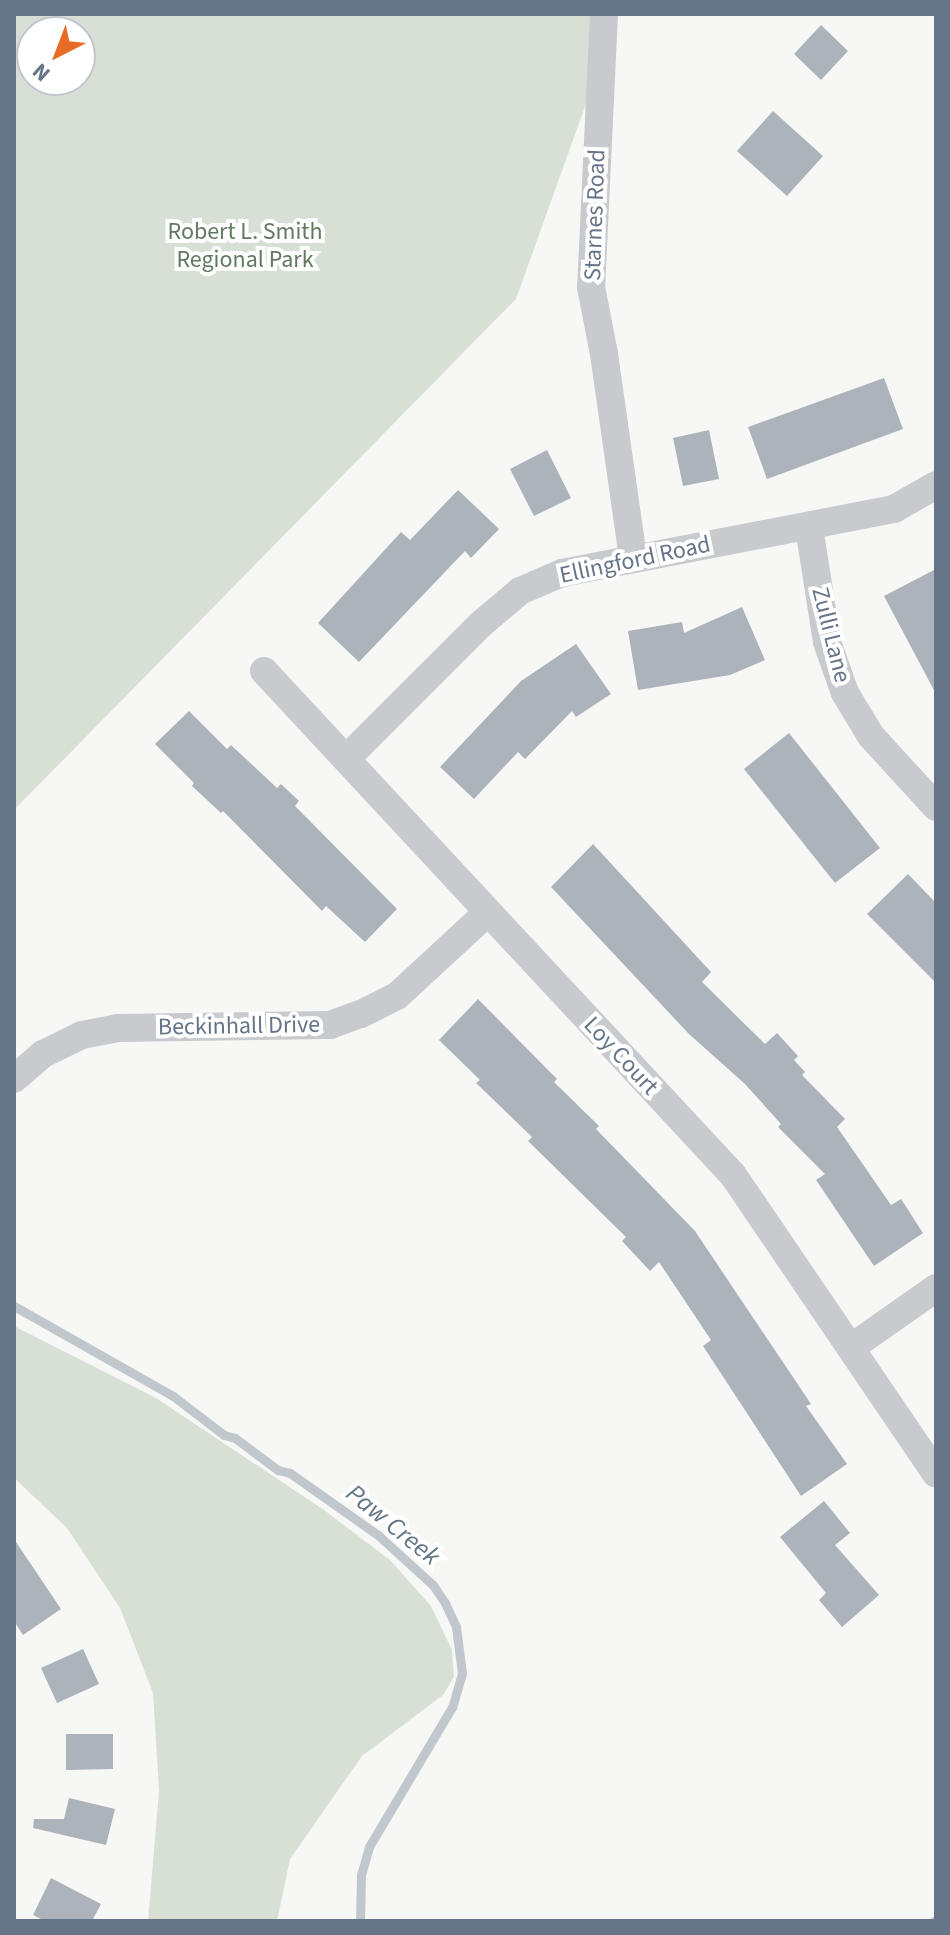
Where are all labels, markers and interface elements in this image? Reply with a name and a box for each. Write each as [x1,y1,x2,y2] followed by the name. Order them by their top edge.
[16,16,96,96] north arrow
[25,56,57,89] text: N
[578,149,612,281] street label: Starnes Road
[167,218,323,274] park label: Robert L. Smith Regional Park
[557,530,713,590] street label: Ellingford Road
[805,584,857,686] street label: Zulli Lane
[158,1010,320,1042] street label: Beckinhall Drive
[578,1011,664,1101] street label: Loy Court
[340,1478,446,1572] water label: Paw Creek

